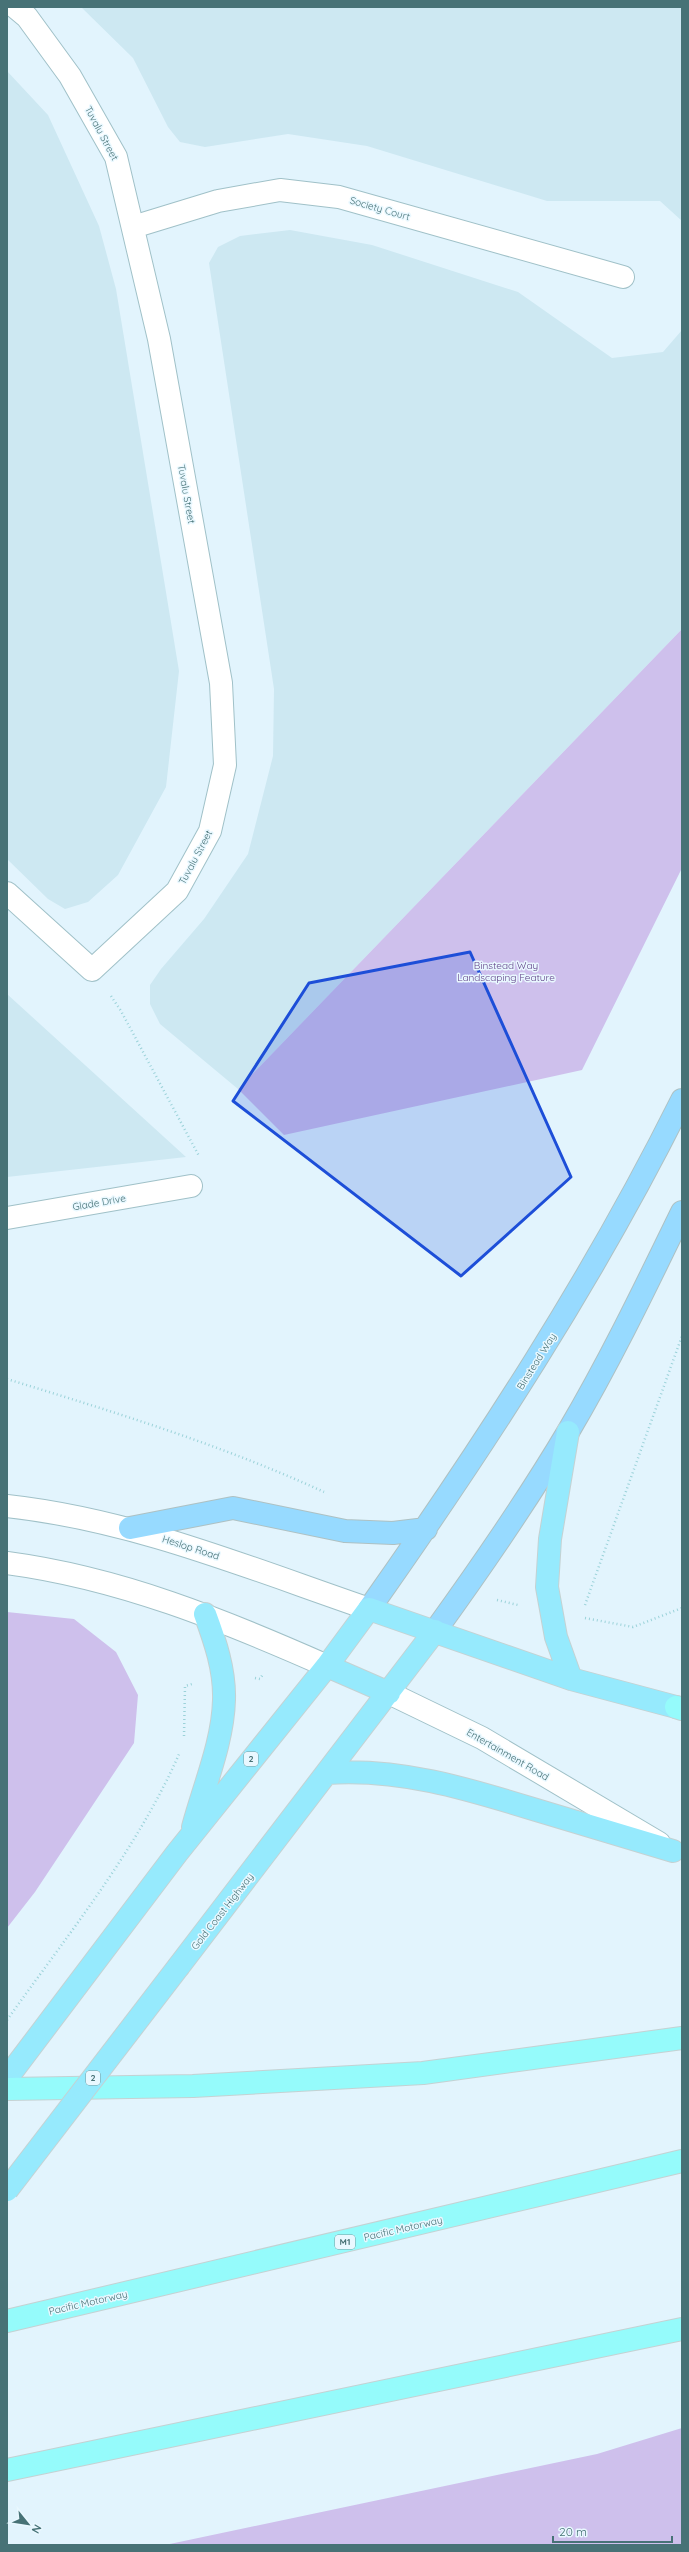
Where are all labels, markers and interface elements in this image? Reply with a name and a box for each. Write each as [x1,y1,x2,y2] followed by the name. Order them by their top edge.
[82,104,122,163] street label: Tuvalu Street
[348,194,412,223] street label: Society Court
[175,463,198,525] street label: Tuvalu Street
[176,827,216,887] street label: Tuvalu Street
[457,959,555,984] park label: Binstead Way Landscaping Feature
[71,1191,127,1214] street label: Glade Drive
[514,1331,559,1392] street label: Binstead Way
[161,1532,221,1563] street label: Heslop Road
[464,1726,551,1783] street label: Entertainment Road
[244,1752,258,1766] road number: 2
[188,1870,256,1952] street label: Gold Coast Highway
[86,2071,100,2085] road number: 2
[363,2213,444,2244] street label: Pacific Motorway
[335,2235,355,2249] road number: M1
[48,2287,129,2318] street label: Pacific Motorway
[8,2504,48,2544] north arrow
[553,2518,672,2544] scale bar
[29,2522,45,2536] text: N
[559,2524,587,2539] text: 20 m

